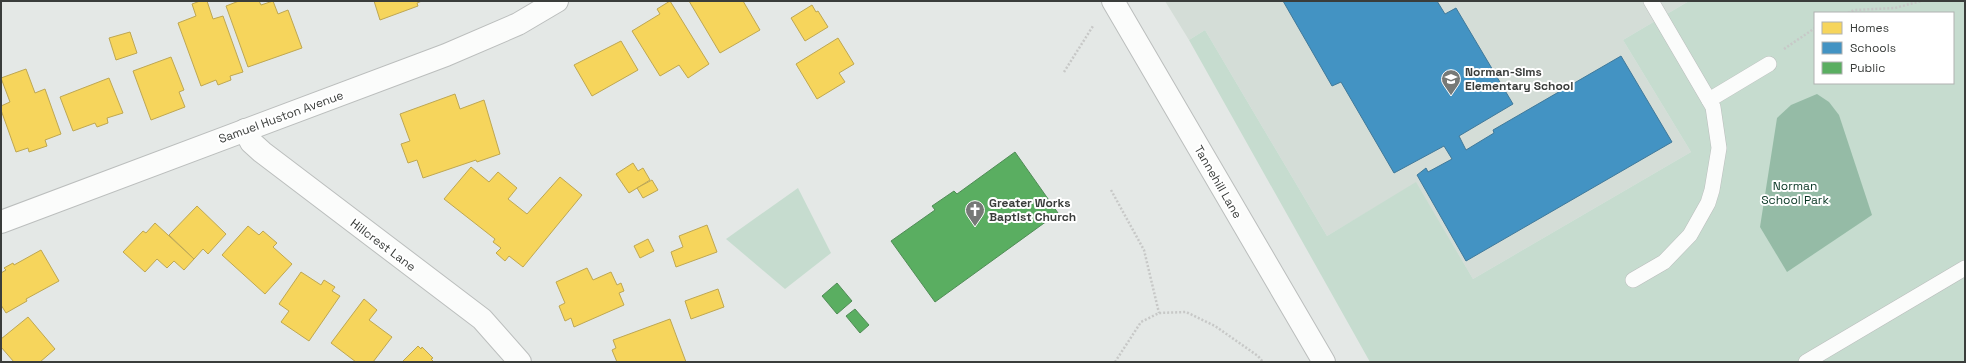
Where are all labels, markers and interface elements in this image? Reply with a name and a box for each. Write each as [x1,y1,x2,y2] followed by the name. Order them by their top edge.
[1814,12,1954,84] legend
[1850,20,1889,36] text: Homes
[1850,40,1896,56] text: Schools
[1850,60,1885,76] text: Public
[1465,64,1573,94] place label: Norman-Sims Elementary School
[1440,68,1462,96] school or university icon: Norman-Sims Elementary School
[216,87,346,147] street label: Samuel Huston Avenue
[1191,143,1245,221] street label: Tannehill Lane
[1761,178,1829,208] park label: Norman School Park
[989,195,1076,225] place label: Greater Works Baptist Church
[964,199,986,227] church icon: Greater Works Baptist Church
[347,215,419,275] street label: Hillcrest Lane

